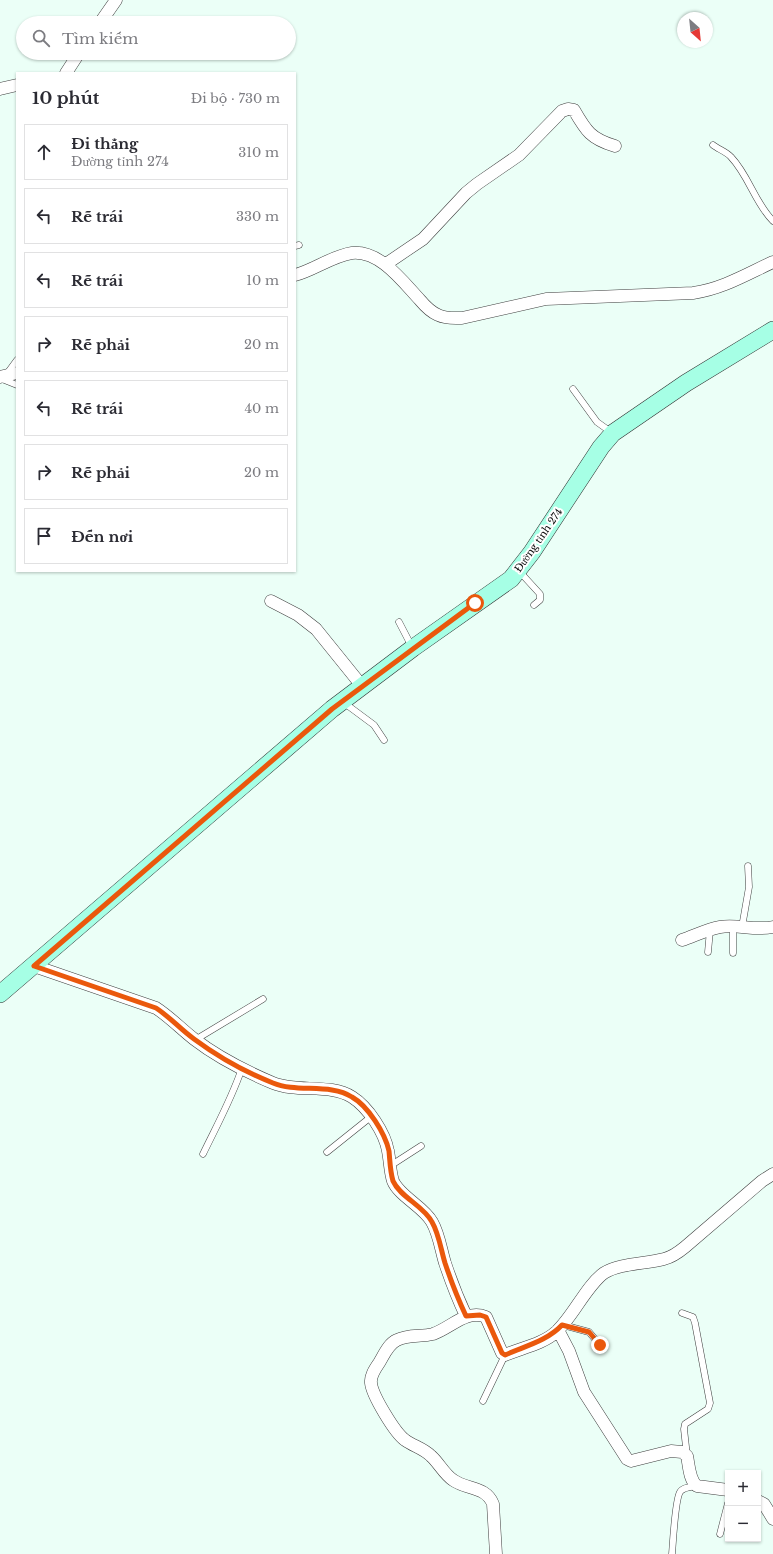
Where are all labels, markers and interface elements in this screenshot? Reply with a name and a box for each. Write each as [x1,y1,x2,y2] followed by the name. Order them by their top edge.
[677,12,713,48] north arrow
[16,16,296,60] search box
[30,27,52,49] icon: search
[62,29,138,48] text: Tìm kiếm
[32,88,99,109] text: 10 phút
[191,90,280,107] text: Đi bộ · 730 m
[71,134,138,153] text: Đi thẳng
[33,141,55,163] icon: ahead
[238,144,279,161] text: 310 m
[71,153,169,170] text: Đường tỉnh 274
[33,205,55,227] icon: left
[71,207,123,226] text: Rẽ trái
[236,208,279,225] text: 330 m
[33,269,55,291] icon: left
[71,271,123,290] text: Rẽ trái
[246,272,279,289] text: 10 m
[33,333,55,355] icon: right
[71,335,130,354] text: Rẽ phải
[244,336,279,353] text: 20 m
[33,397,55,419] icon: left
[71,399,123,418] text: Rẽ trái
[244,400,279,417] text: 40 m
[33,461,55,483] icon: right
[71,463,130,482] text: Rẽ phải
[244,464,279,481] text: 20 m
[512,506,565,575] street label: Đường tỉnh 274
[33,525,55,547] icon: arrive
[71,527,133,546] text: Đến nơi
[466,594,484,612] route start
[591,1336,609,1354] route end
[725,1470,761,1542] map controls
[725,1470,761,1506] button: +
[725,1506,761,1542] button: −

